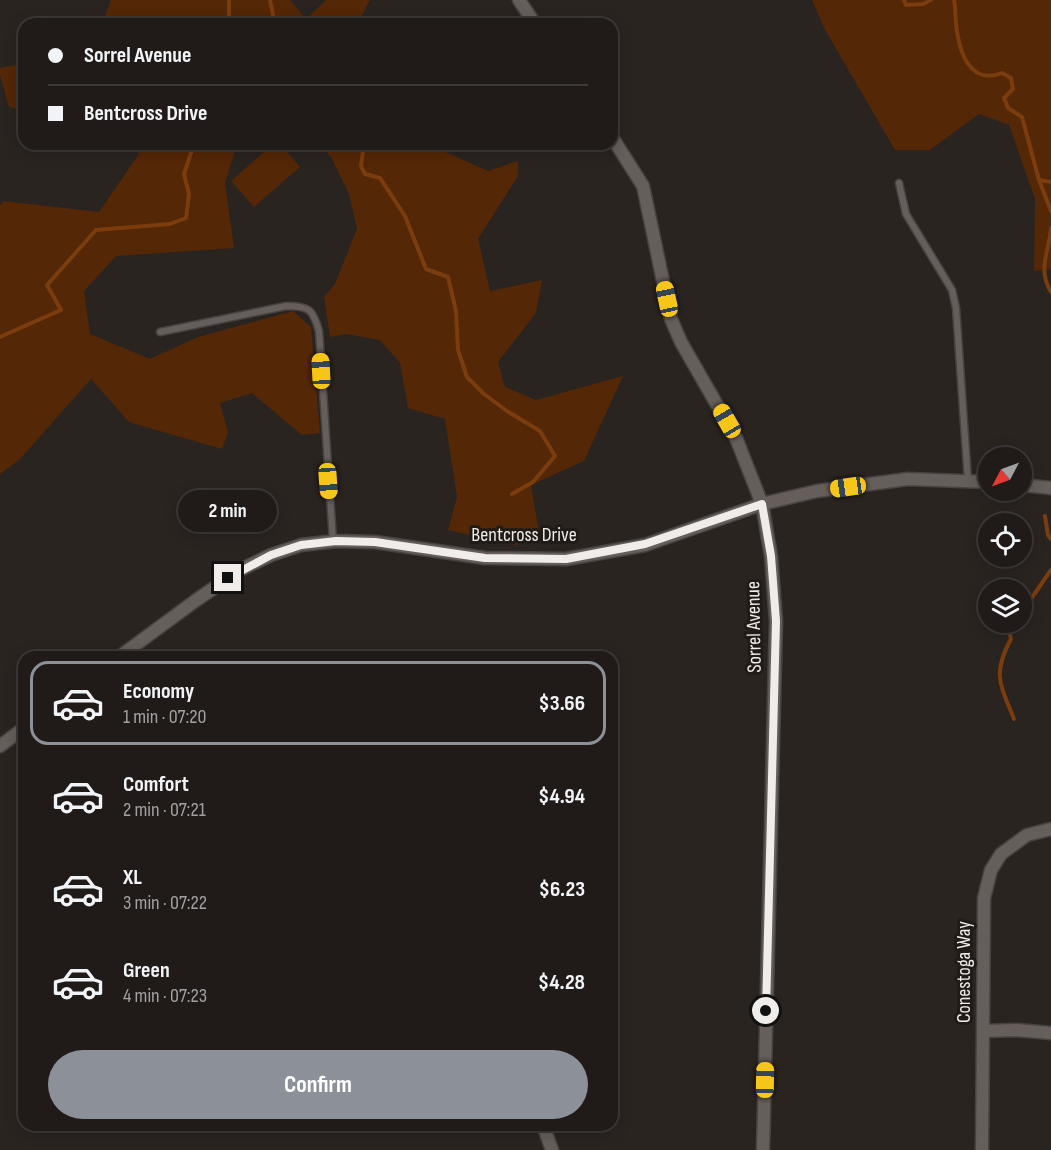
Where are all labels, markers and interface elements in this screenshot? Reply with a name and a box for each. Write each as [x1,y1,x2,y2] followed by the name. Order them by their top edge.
[84,42,191,69] text: Sorrel Avenue
[84,100,207,127] text: Bentcross Drive
[654,280,680,318] car
[311,353,331,389] car
[710,401,744,441] car
[978,447,1032,501] north arrow
[978,447,1032,633] map controls
[318,462,338,500] car
[829,476,867,498] car
[178,491,278,533] callout: 2 min
[208,499,247,523] text: 2 min
[978,513,1032,567] button: locate
[471,523,577,547] street label: Bentcross Drive
[214,564,241,591] route end
[978,579,1032,633] button: layers
[741,581,767,673] street label: Sorrel Avenue
[51,676,105,730] icon: car
[123,678,194,705] text: Economy
[539,690,585,717] text: $3.66
[123,705,206,729] text: 1 min · 07:20
[51,769,105,823] icon: car
[123,771,189,798] text: Comfort
[538,783,585,810] text: $4.94
[123,798,206,822] text: 2 min · 07:21
[51,862,105,916] icon: car
[123,864,142,891] text: XL
[539,876,585,903] text: $6.23
[123,891,207,915] text: 3 min · 07:22
[952,921,976,1023] street label: Conestoga Way
[51,955,105,1009] icon: car
[123,957,170,984] text: Green
[538,969,585,996] text: $4.28
[123,984,207,1008] text: 4 min · 07:23
[752,997,779,1024] route start
[48,1050,588,1119] button: Confirm
[756,1062,774,1098] car

